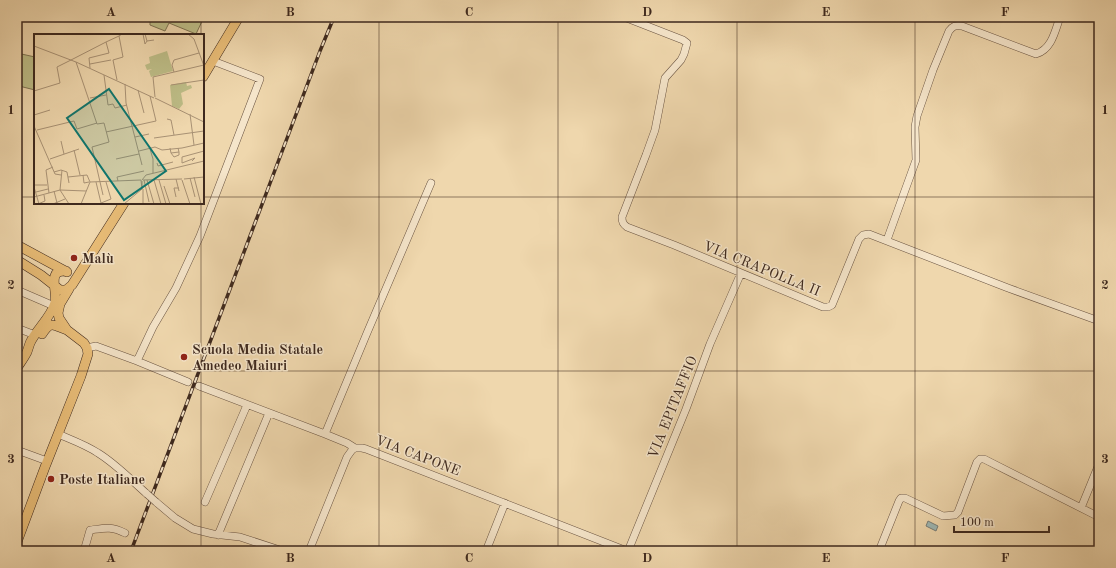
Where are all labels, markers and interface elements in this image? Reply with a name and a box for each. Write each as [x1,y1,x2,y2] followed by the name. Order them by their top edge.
[106,6,116,19] text: A
[285,6,295,19] text: B
[465,6,473,19] text: C
[642,6,652,19] text: D
[822,6,831,19] text: E
[1001,6,1010,19] text: F
[34,34,204,204] inset map
[7,104,15,117] text: 1
[1101,104,1109,117] text: 1
[701,239,822,299] street label: VIA CRAPOLLA II
[82,252,114,266] place label: Malù
[69,253,79,263] marker: Malù
[7,279,15,292] text: 2
[1101,279,1109,292] text: 2
[192,343,323,373] place label: Scuola Media Statale Amedeo Maiuri
[179,352,189,362] marker: Scuola Media Statale Amedeo Maiuri
[646,354,700,461] street label: VIA EPITAFFIO
[373,433,462,479] street label: VIA CAPONE
[7,453,15,466] text: 3
[1101,453,1109,466] text: 3
[59,473,145,487] place label: Poste Italiane
[46,474,56,484] marker: Poste Italiane
[954,508,1049,534] scale bar
[960,517,994,529] text: 100 m
[106,552,116,565] text: A
[285,552,295,565] text: B
[465,552,473,565] text: C
[642,552,652,565] text: D
[822,552,831,565] text: E
[1001,552,1010,565] text: F

